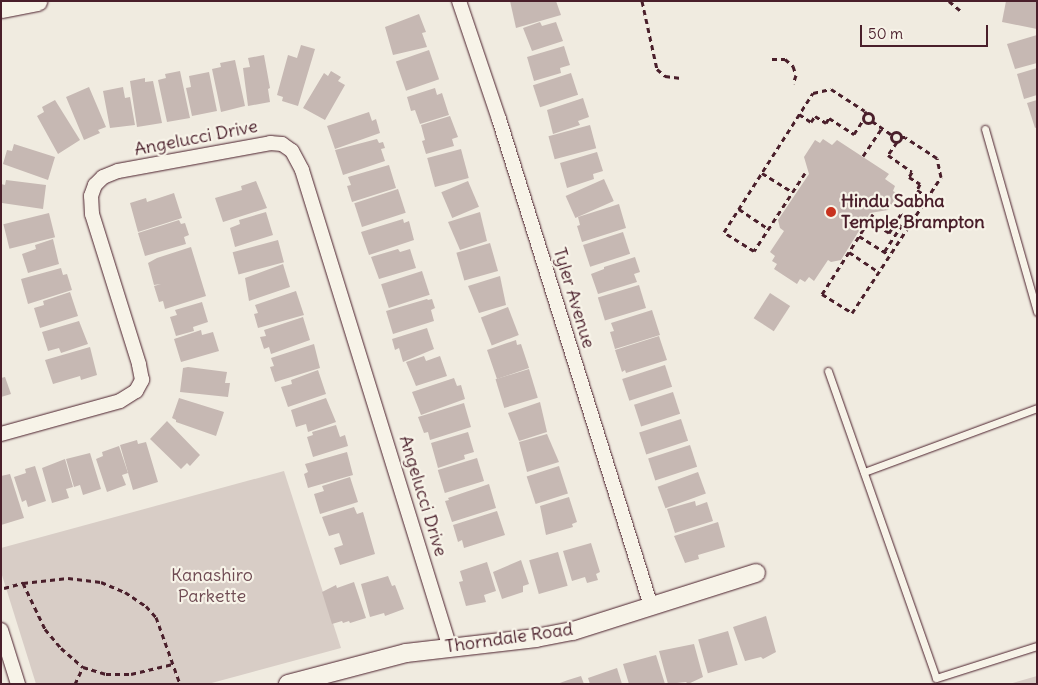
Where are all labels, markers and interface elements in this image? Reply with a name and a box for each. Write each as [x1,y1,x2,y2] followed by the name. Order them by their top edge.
[863,15,990,47] scale bar
[868,24,903,43] text: 50 m
[132,115,260,161] street label: Angelucci Drive
[841,191,985,233] place label: Hindu Sabha Temple Brampton
[825,206,837,218] marker: Hindu Sabha Temple Brampton
[548,245,600,351] street label: Tyler Avenue
[394,433,452,559] street label: Angelucci Drive
[171,565,253,608] park label: Kanashiro Parkette
[444,618,574,658] street label: Thorndale Road

